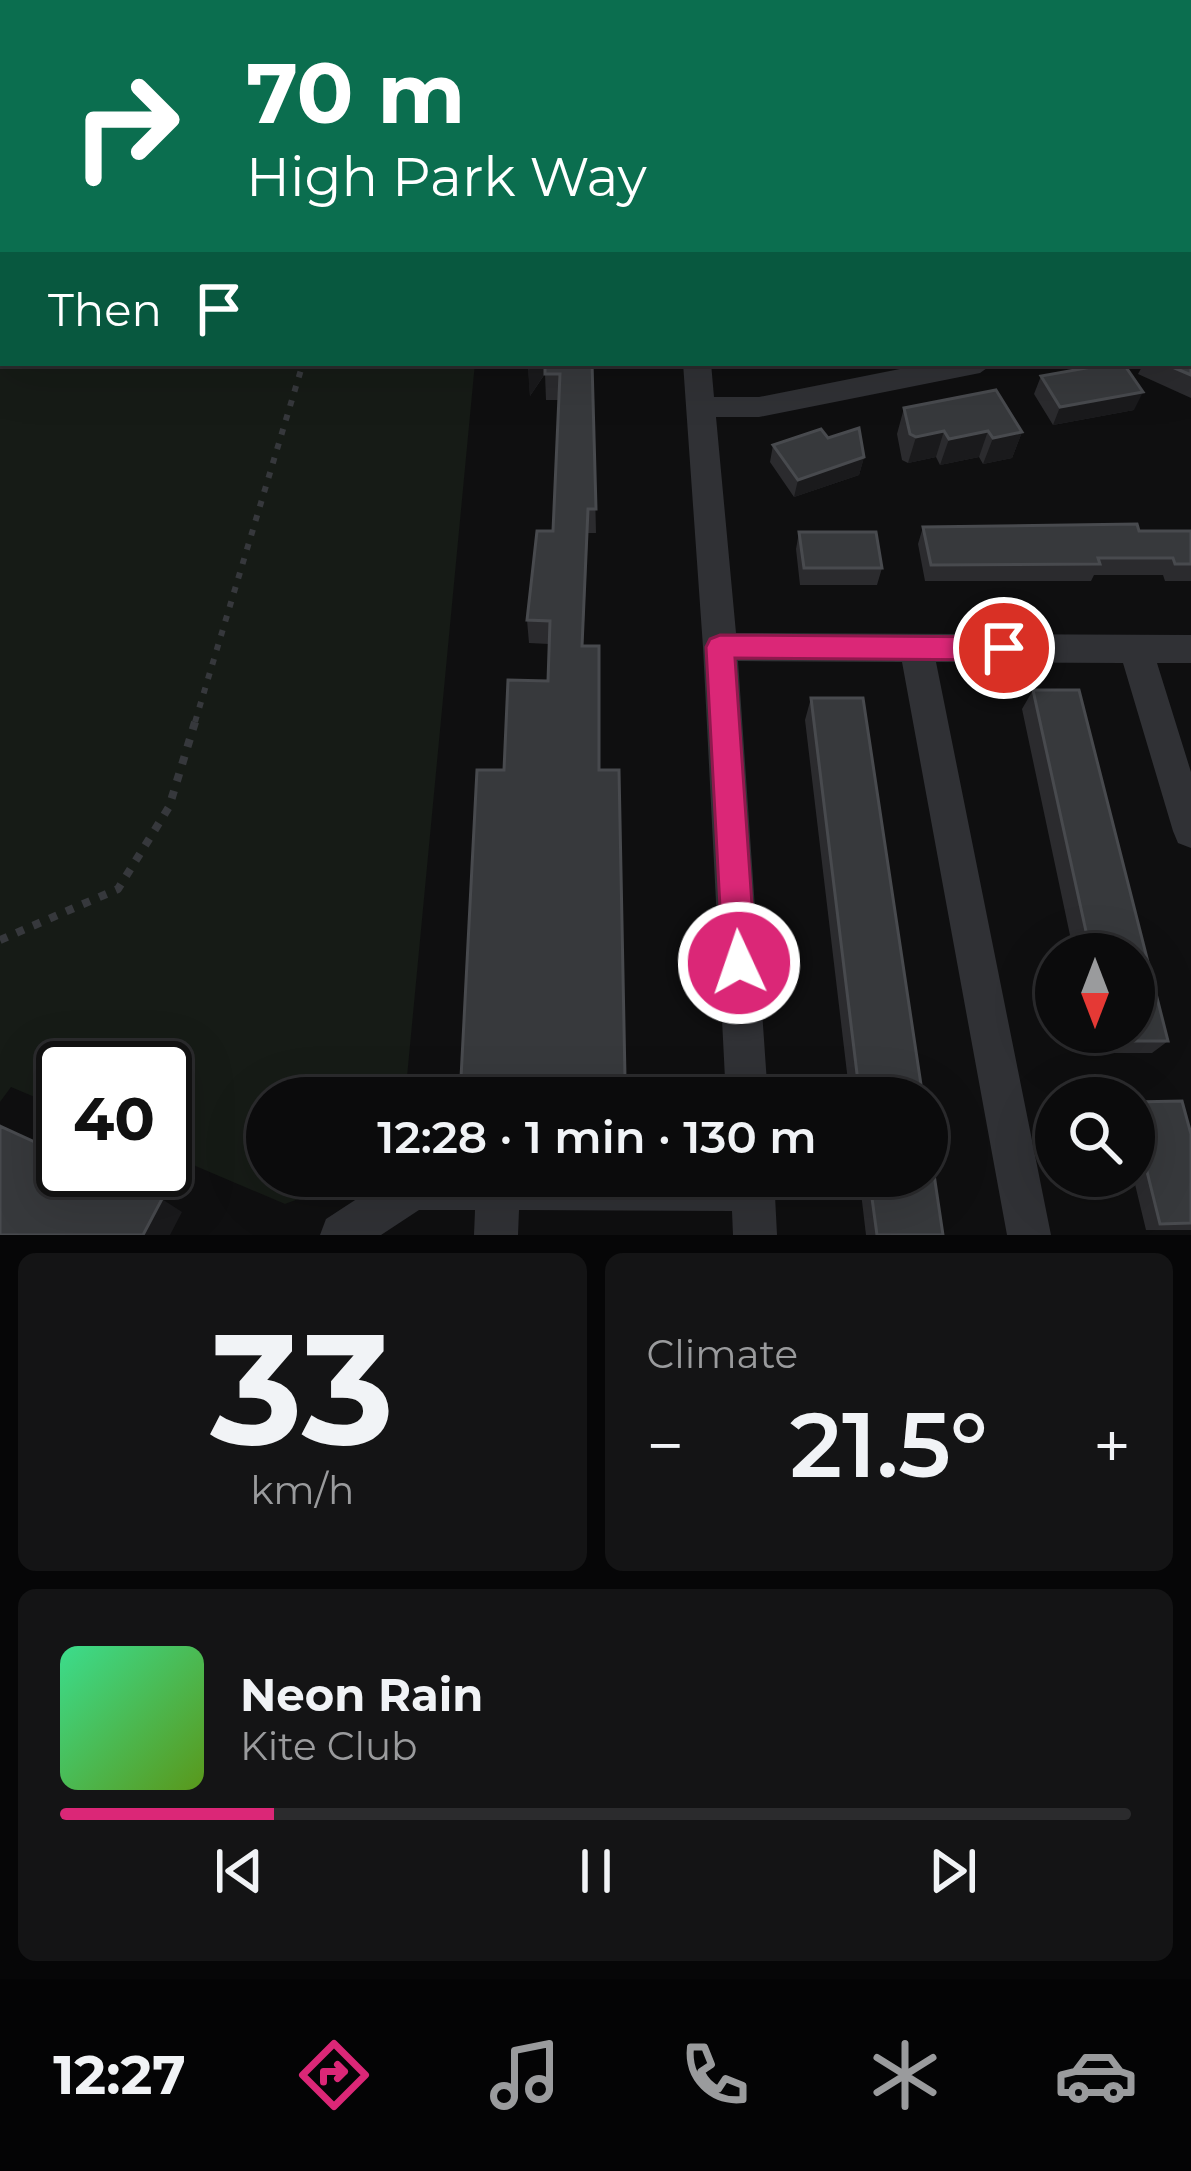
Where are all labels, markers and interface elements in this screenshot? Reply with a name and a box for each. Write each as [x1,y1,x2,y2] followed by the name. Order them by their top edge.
[246,42,465,144] text: 70 m
[48,48,204,204] icon: right
[246,144,647,210] text: High Park Way
[186,276,252,342] icon: arrive
[48,282,162,337] text: Then
[953,597,1055,699] pin
[971,615,1037,681] icon: arrive
[676,900,802,1026] position arrow
[1035,933,1155,1053] north arrow
[1035,933,1155,1197] map controls
[36,1041,192,1197] speed limit sign: 40
[1035,1077,1155,1197] button: search
[377,1109,817,1164] text: 12:28 · 1 min · 130 m
[210,1293,394,1483] text: 33
[647,1330,798,1378] text: Climate
[790,1390,988,1500] text: 21.5°
[647,1405,684,1486] text: −
[1093,1405,1131,1486] text: +
[250,1466,354,1514] text: km/h
[240,1667,483,1722] text: Neon Rain
[240,1722,418,1770] text: Kite Club
[206,1838,272,1904] icon: previous
[563,1838,629,1904] icon: pause
[920,1838,986,1904] icon: next
[292,2033,376,2117] icon: directions
[483,2033,567,2117] icon: music
[673,2033,757,2117] icon: phone
[863,2033,947,2117] icon: climate
[1054,2033,1138,2117] icon: car
[53,2042,186,2108] text: 12:27

